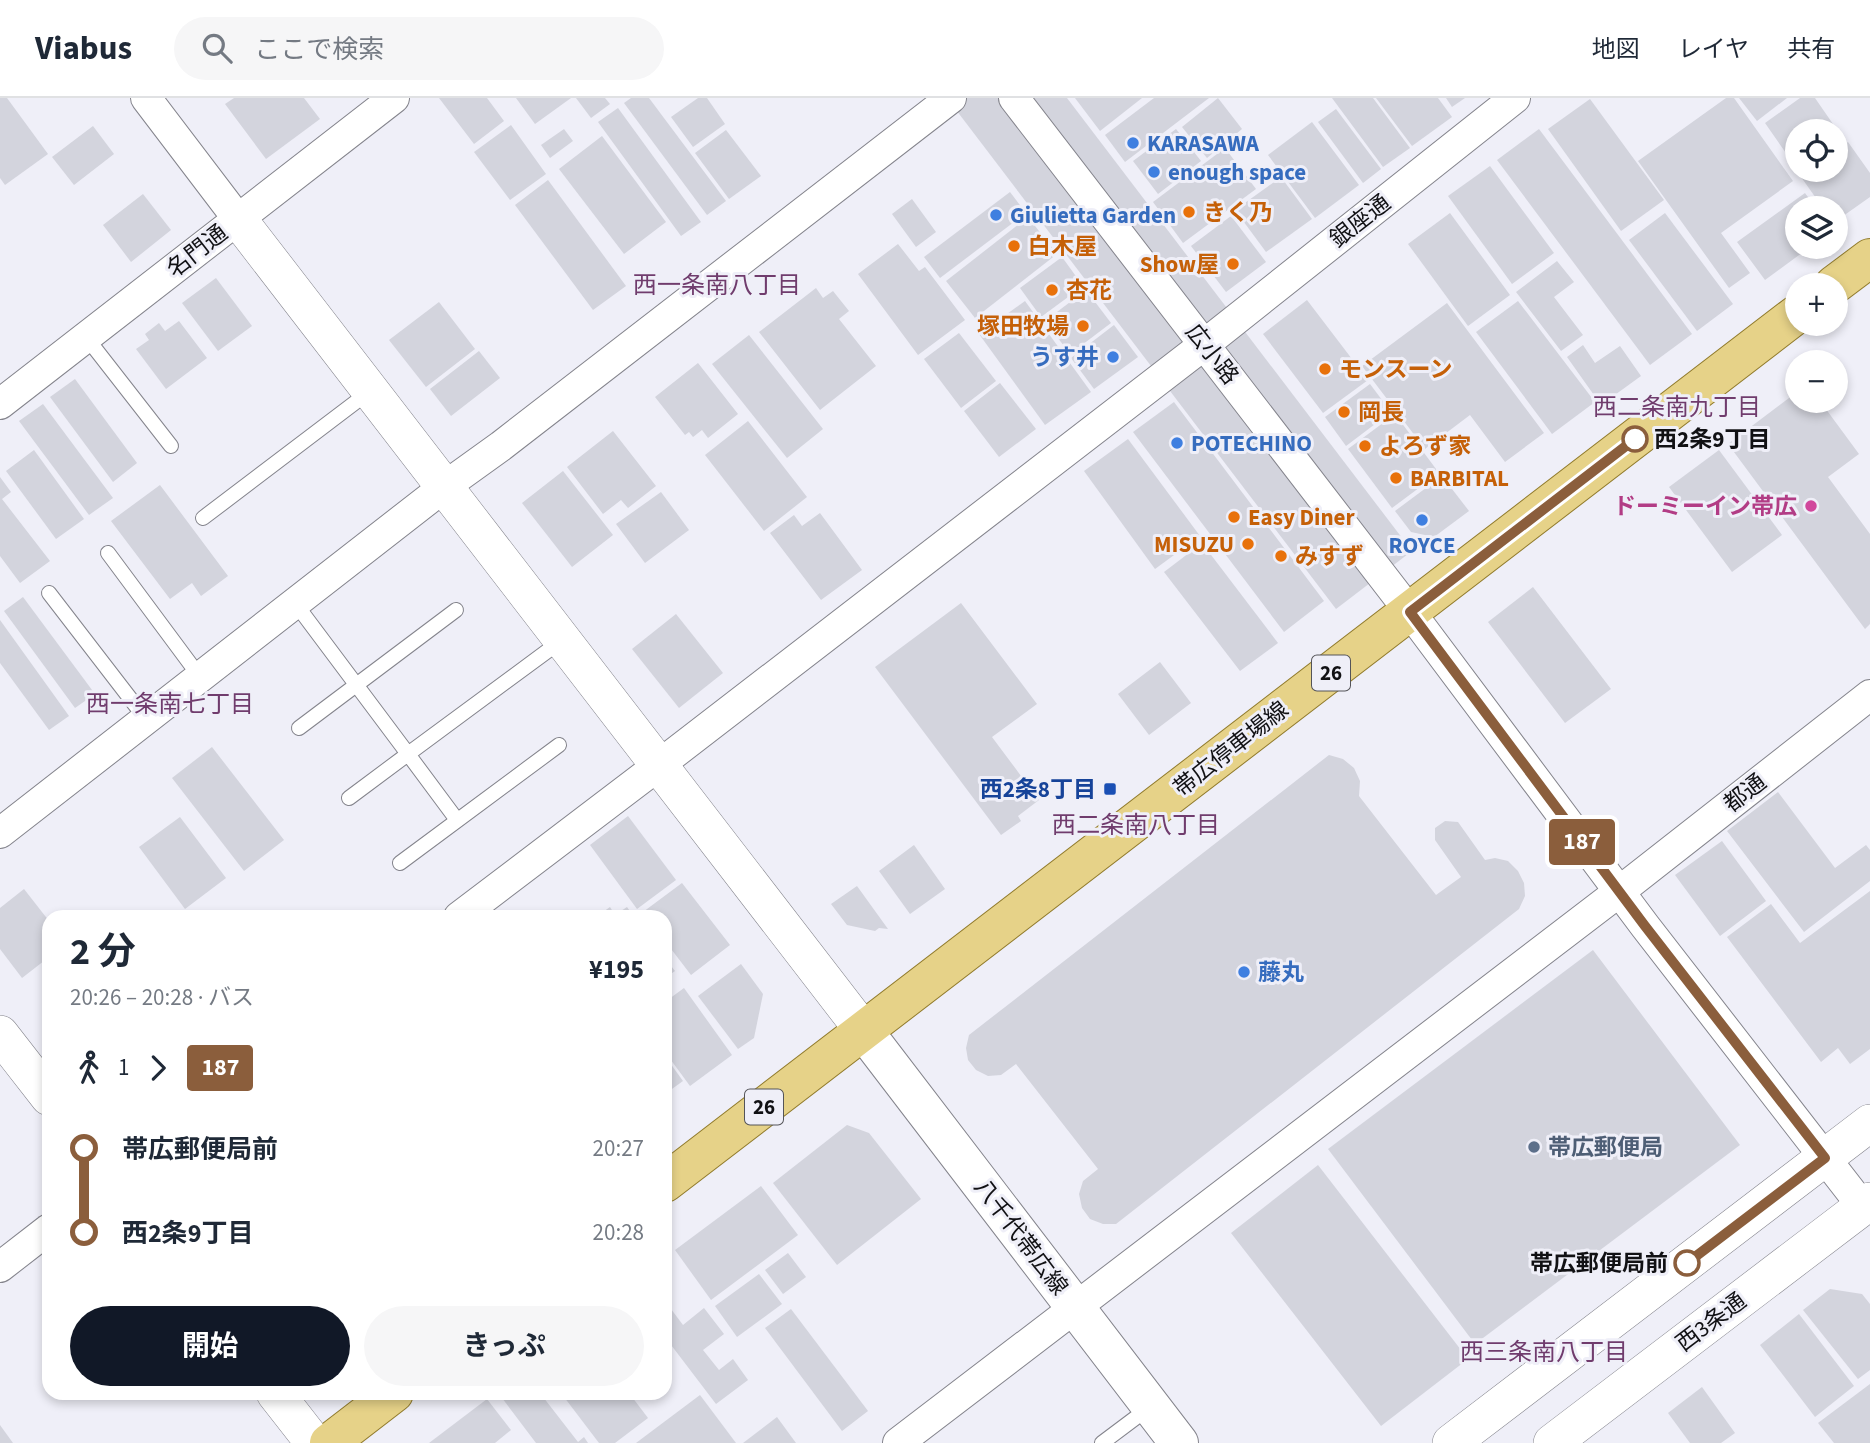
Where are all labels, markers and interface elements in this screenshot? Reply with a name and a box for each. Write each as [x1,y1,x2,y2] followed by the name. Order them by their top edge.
[174,17,664,80] search box
[35,25,132,72] text: Viabus
[198,29,236,67] icon: search
[254,31,384,68] text: ここで検索
[1592,32,1640,67] text: 地図
[1678,32,1749,67] text: レイヤ
[1787,32,1835,67] text: 共有
[1785,119,1848,413] map controls
[1785,119,1848,182] button: locate
[1147,127,1260,160] place label: KARASAWA
[1125,135,1141,151] marker: KARASAWA
[1168,156,1306,189] place label: enough space
[1146,164,1162,180] marker: enough space
[1323,187,1397,255] street label: 銀座通
[1203,196,1272,229] place label: きく乃
[1785,196,1848,259] button: layers
[1010,199,1176,232] place label: Giulietta Garden
[1181,204,1197,220] marker: きく乃
[988,207,1004,223] marker: Giulietta Garden
[160,217,234,285] street label: 名門通
[1028,230,1097,263] place label: 白木屋
[1006,238,1022,254] marker: 白木屋
[1140,248,1219,281] place label: Show屋
[1225,256,1241,272] marker: Show屋
[633,268,801,303] district label: 西一条南八丁目
[1785,273,1848,336] button: +
[1066,274,1112,307] place label: 杏花
[1044,282,1060,298] marker: 杏花
[977,310,1069,343] place label: 塚田牧場
[1178,317,1246,391] street label: 広小路
[1075,318,1091,334] marker: 塚田牧場
[1030,341,1099,374] place label: うす井
[1105,349,1121,365] marker: うす井
[1785,350,1848,413] button: −
[1339,353,1452,386] place label: モンスーン
[1317,361,1333,377] marker: モンスーン
[1593,390,1761,425] district label: 西二条南九丁目
[1358,396,1404,429] place label: 岡長
[1336,404,1352,420] marker: 岡長
[1654,423,1770,456] place label: 西2条9丁目
[1622,426,1648,452] marker: 西2条9丁目
[1191,427,1312,460] place label: POTECHINO
[1379,430,1471,463] place label: よろず家
[1169,435,1185,451] marker: POTECHINO
[1357,438,1373,454] marker: よろず家
[1410,462,1509,495] place label: BARBITAL
[1388,470,1404,486] marker: BARBITAL
[1613,490,1797,523] place label: ドーミーイン帯広
[1803,498,1819,514] marker: ドーミーイン帯広
[1248,501,1356,534] place label: Easy Diner
[1226,509,1242,525] marker: Easy Diner
[1414,512,1430,528] marker: ROYCE
[1154,528,1234,561] place label: MISUZU
[1388,529,1456,562] place label: ROYCE
[1240,536,1256,552] marker: MISUZU
[1295,540,1364,573] place label: みすず
[1273,548,1289,564] marker: みすず
[1312,656,1350,690] road number: 26
[86,687,254,722] district label: 西一条南七丁目
[1166,694,1296,804] street label: 帯広停車場線
[1717,766,1773,820] street label: 都通
[980,773,1096,806] place label: 西2条8丁目
[1102,781,1118,797] marker: 西2条8丁目
[1052,808,1220,843] district label: 西二条南八丁目
[1542,819,1622,865] line badge: 187
[1563,824,1601,859] text: 187
[70,925,136,979] text: 2 分
[589,951,644,988] text: ¥195
[1258,956,1304,989] place label: 藤丸
[1236,964,1252,980] marker: 藤丸
[70,981,254,1014] text: 20:26 – 20:28 · バス
[70,1049,108,1087] icon: walk
[139,1049,177,1087] icon: forward
[201,1050,239,1085] text: 187
[118,1051,129,1084] text: 1
[745,1090,783,1124] road number: 26
[122,1131,278,1168] text: 帯広郵便局前
[1548,1131,1663,1164] place label: 帯広郵便局
[593,1132,644,1165] text: 20:27
[1526,1139,1542,1155] marker: 帯広郵便局
[966,1172,1076,1302] street label: 八千代帯広線
[122,1215,253,1252] text: 西2条9丁目
[593,1216,644,1249] text: 20:28
[1530,1247,1668,1280] place label: 帯広郵便局前
[1674,1250,1700,1276] marker: 帯広郵便局前
[1669,1285,1753,1359] street label: 西3条通
[70,1306,350,1386] button: 開始
[364,1306,644,1386] button: きっぷ
[1460,1335,1628,1370] district label: 西三条南八丁目

